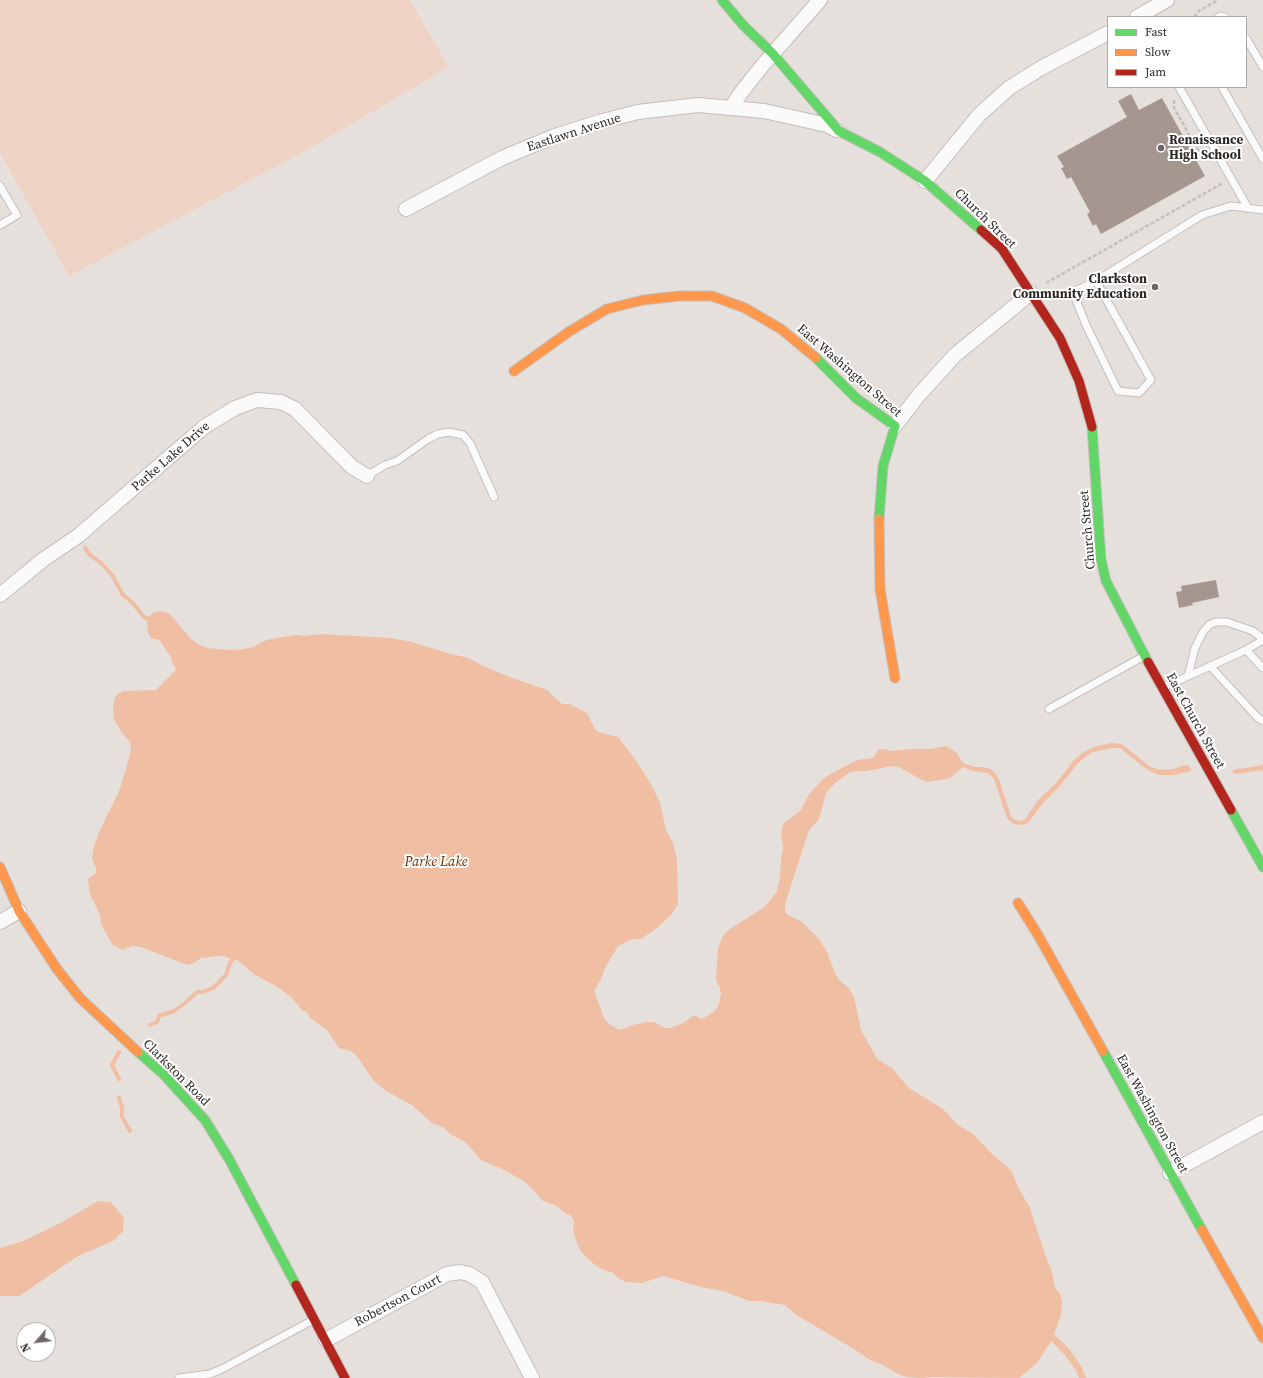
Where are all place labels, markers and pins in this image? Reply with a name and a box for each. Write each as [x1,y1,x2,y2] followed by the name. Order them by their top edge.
[1169,133,1243,164] place label: Renaissance High School
[1156,143,1166,153] marker: Renaissance High School
[1013,272,1147,303] place label: Clarkston Community Education
[1150,282,1160,292] marker: Clarkston Community Education

